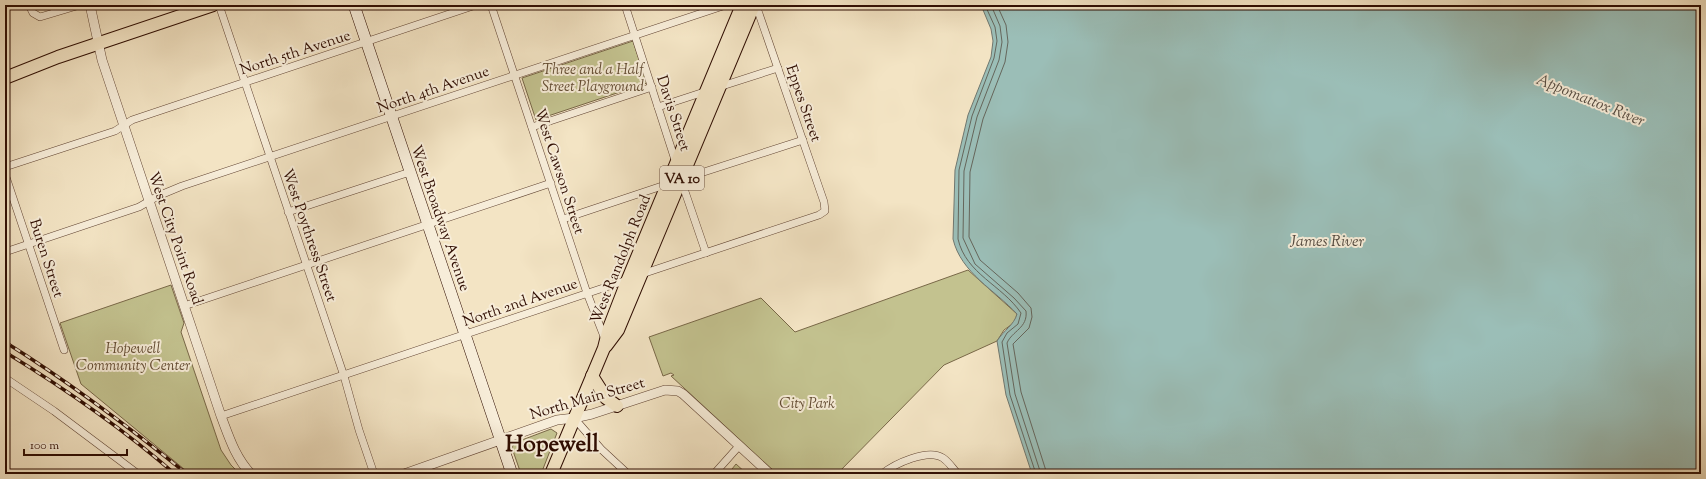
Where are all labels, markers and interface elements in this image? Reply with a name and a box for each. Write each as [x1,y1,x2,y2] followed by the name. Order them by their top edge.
[237,26,353,81] street label: North 5th Avenue
[542,60,645,98] park label: Three and a Half Street Playground
[375,61,492,119] street label: North 4th Avenue
[780,62,826,145] street label: Eppes Street
[1532,69,1648,134] water label: Appomattox River
[650,73,695,154] street label: Davis Street
[528,106,589,237] street label: West Cawson Street
[405,143,474,294] street label: West Broadway Avenue
[276,166,341,305] street label: West Poythress Street
[660,166,704,190] road number: VA 10
[142,169,207,308] street label: West City Point Road
[586,192,657,327] street label: West Randolph Road
[23,216,68,300] street label: Buren Street
[1289,231,1364,254] water label: James River
[460,274,581,333] street label: North 2nd Avenue
[76,339,191,377] park label: Hopewell Community Center
[528,373,647,426] street label: North Main Street
[779,394,835,415] park label: City Park
[505,429,599,462] district label: Hopewell
[24,431,127,457] scale bar
[30,437,59,455] text: 100 m

